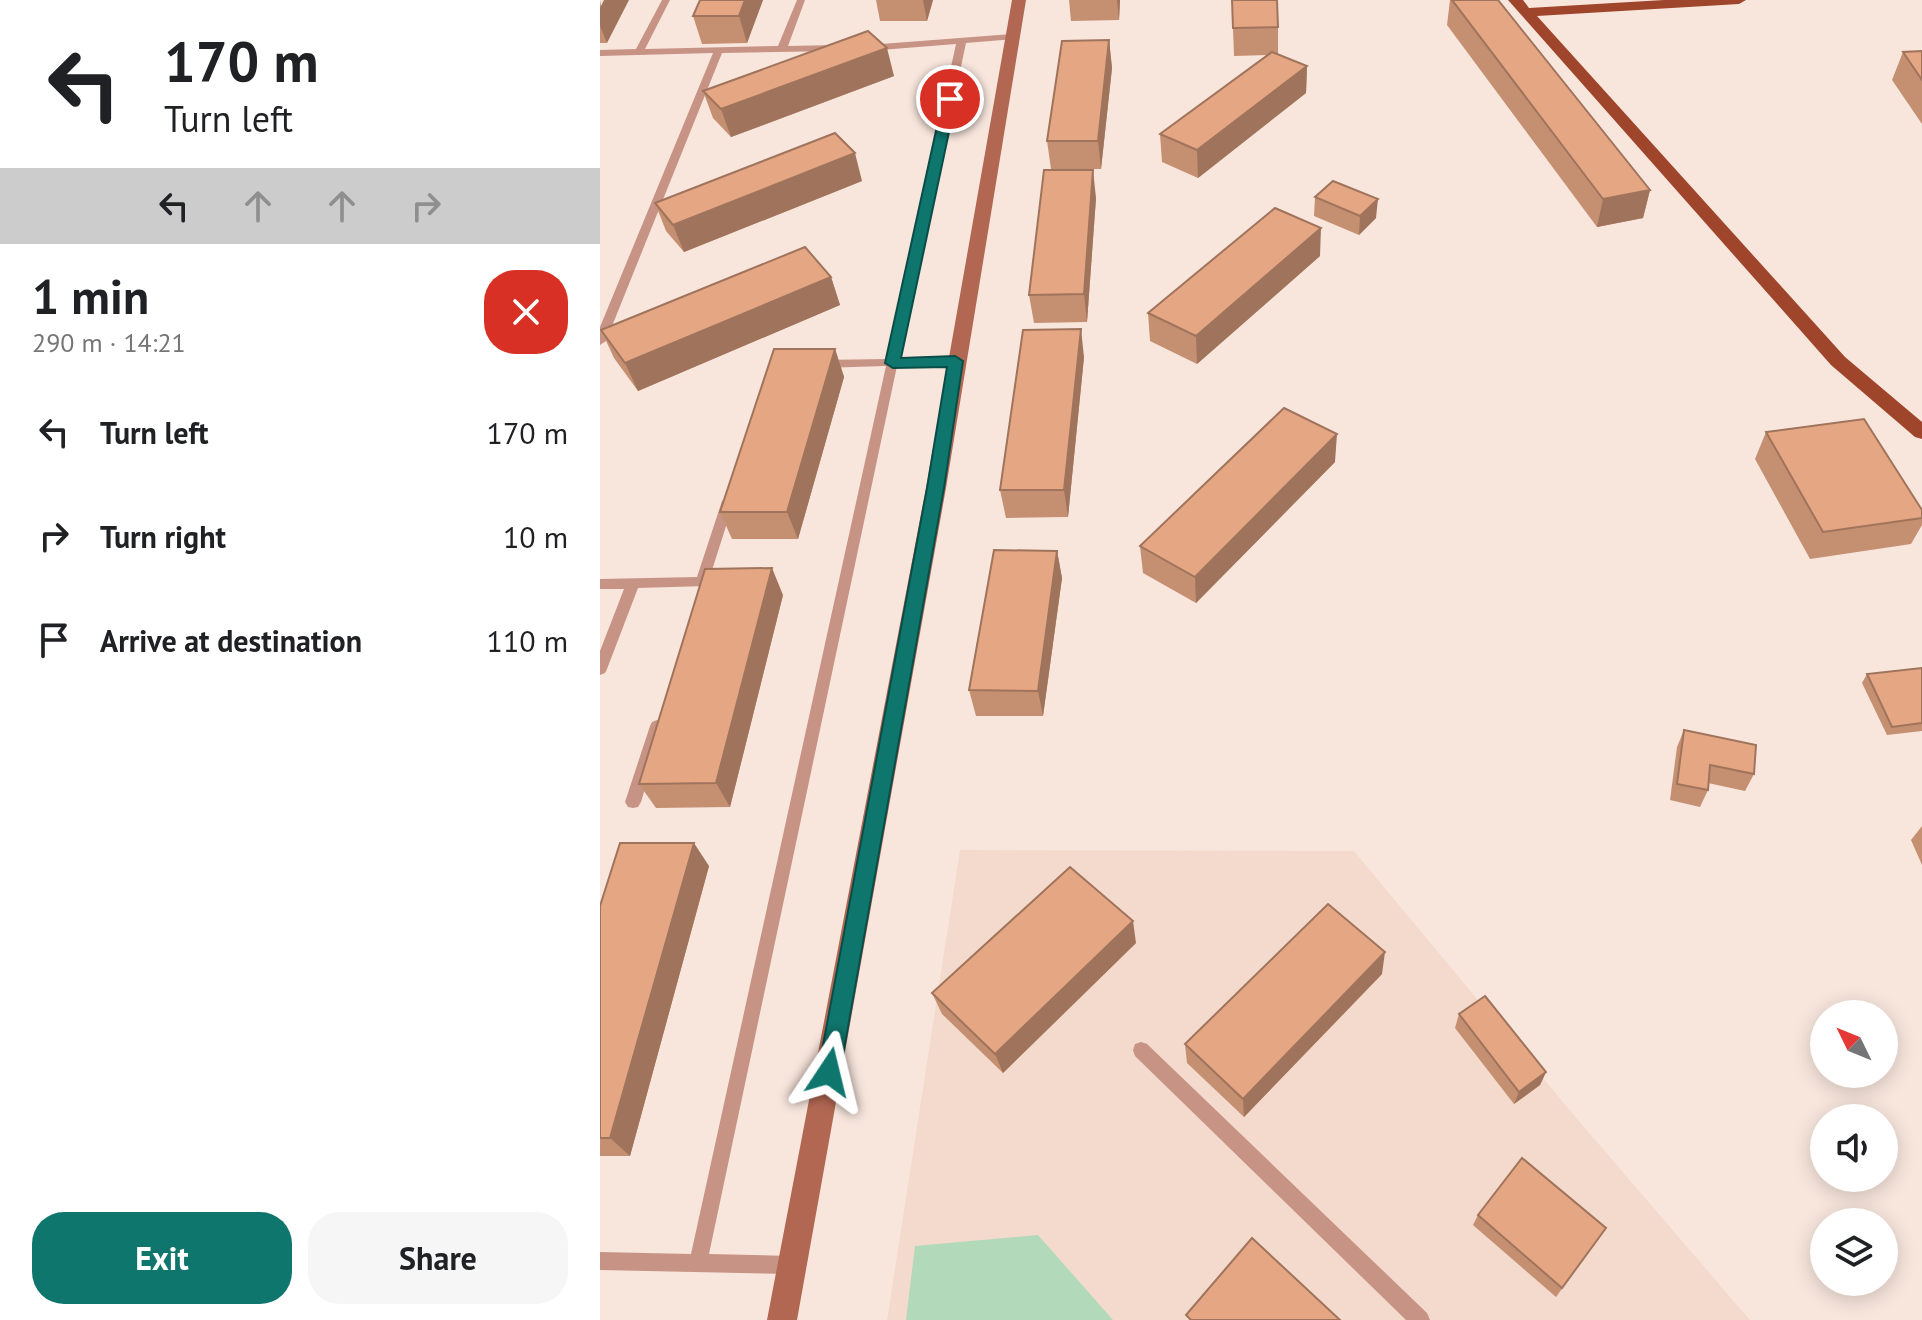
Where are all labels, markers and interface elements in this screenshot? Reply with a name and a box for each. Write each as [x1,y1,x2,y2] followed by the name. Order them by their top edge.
[164,25,319,97] text: 170 m
[32,32,136,136] icon: left
[916,65,984,133] pin
[928,77,972,121] icon: arrive
[164,95,293,142] text: Turn left
[152,184,196,228] icon: left
[236,184,280,228] icon: ahead
[320,184,364,228] icon: ahead
[404,184,448,228] icon: right
[32,265,149,327] text: 1 min
[484,270,568,354] button: close
[32,326,186,359] text: 290 m · 14:21
[32,410,76,454] icon: left
[100,413,208,452] text: Turn left
[487,413,568,452] text: 170 m
[32,514,76,558] icon: right
[100,517,226,556] text: Turn right
[503,517,568,556] text: 10 m
[32,618,76,662] icon: arrive
[100,621,362,660] text: Arrive at destination
[487,621,568,660] text: 110 m
[1810,1000,1898,1088] north arrow
[1810,1000,1898,1296] map controls
[787,1030,871,1114] position arrow
[1810,1104,1898,1192] button: sound
[1810,1208,1898,1296] button: layers
[32,1212,292,1304] button: Exit
[308,1212,568,1304] button: Share

